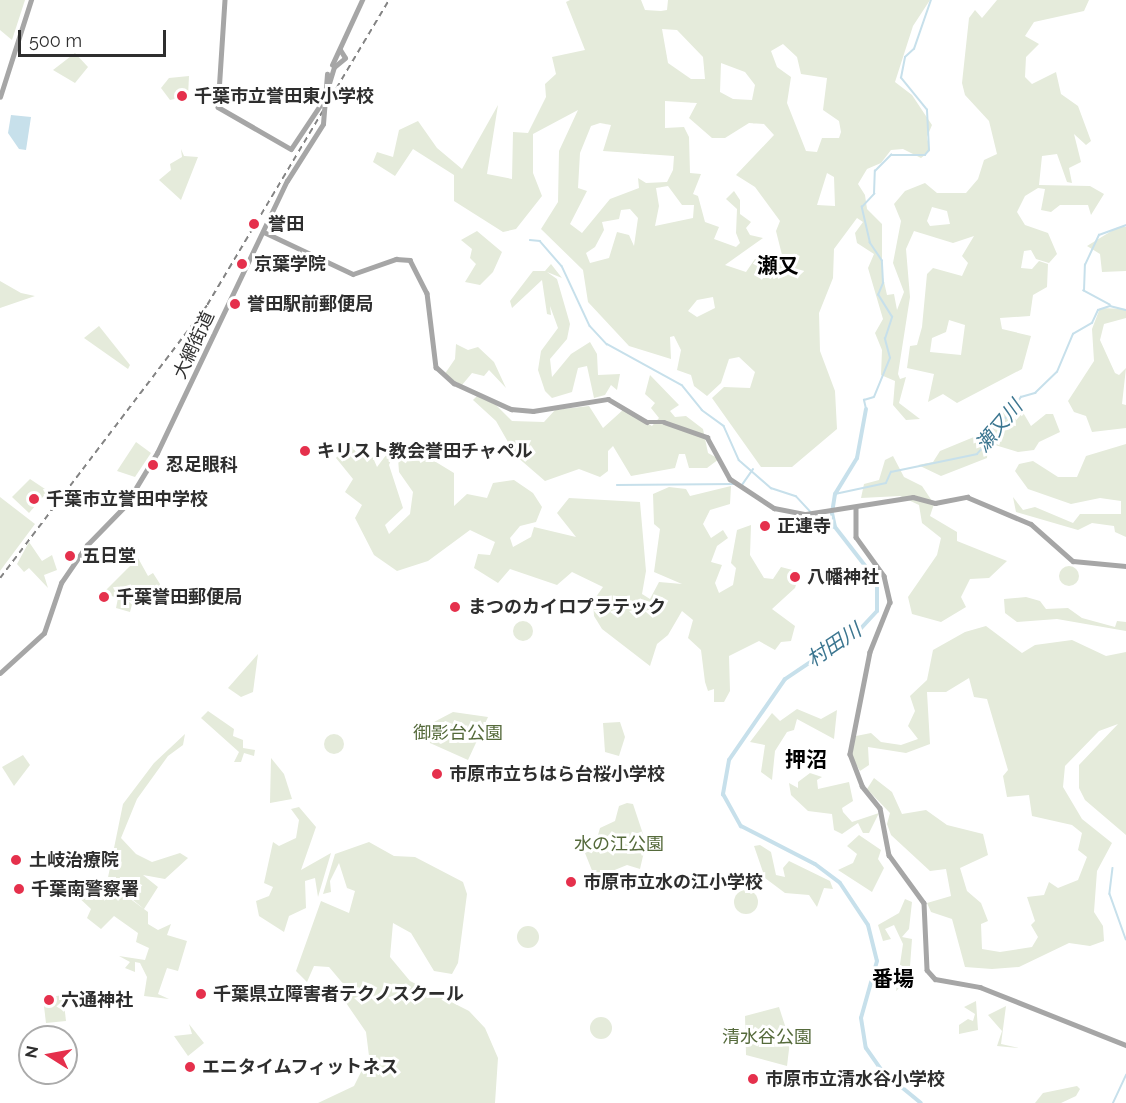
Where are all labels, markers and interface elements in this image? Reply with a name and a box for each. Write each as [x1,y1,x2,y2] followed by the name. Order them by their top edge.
[21,18,170,56] scale bar
[29,30,82,51] text: 500 m
[194,85,374,107] place label: 千葉市立誉田東小学校
[175,89,189,103] marker: 千葉市立誉田東小学校
[268,213,304,235] place label: 誉田
[245,215,263,233] marker: 誉田
[254,253,326,275] place label: 京葉学院
[757,253,799,279] district label: 瀬又
[235,257,249,271] marker: 京葉学院
[247,293,373,315] place label: 誉田駅前郵便局
[228,297,242,311] marker: 誉田駅前郵便局
[169,308,219,382] street label: 大網街道
[971,395,1027,457] water label: 瀬又川
[317,440,533,462] place label: キリスト教会誉田チャペル
[298,444,312,458] marker: キリスト教会誉田チャペル
[166,454,238,476] place label: 忍足眼科
[144,456,162,474] marker: 忍足眼科
[46,488,208,510] place label: 千葉市立誉田中学校
[27,492,41,506] marker: 千葉市立誉田中学校
[777,515,831,537] place label: 正連寺
[758,519,772,533] marker: 正連寺
[82,545,136,567] place label: 五日堂
[63,549,77,563] marker: 五日堂
[807,566,879,588] place label: 八幡神社
[788,570,802,584] marker: 八幡神社
[116,586,242,608] place label: 千葉誉田郵便局
[97,590,111,604] marker: 千葉誉田郵便局
[468,596,666,618] place label: まつのカイロプラテック
[446,598,464,616] marker: まつのカイロプラテック
[802,618,866,672] water label: 村田川
[413,722,503,744] park label: 御影台公園
[785,747,827,773] district label: 押沼
[449,763,665,785] place label: 市原市立ちはら台桜小学校
[430,767,444,781] marker: 市原市立ちはら台桜小学校
[574,833,664,855] park label: 水の江公園
[29,849,119,871] place label: 土岐治療院
[7,851,25,869] marker: 土岐治療院
[583,871,763,893] place label: 市原市立水の江小学校
[564,875,578,889] marker: 市原市立水の江小学校
[31,878,139,900] place label: 千葉南警察署
[12,882,26,896] marker: 千葉南警察署
[872,966,914,992] district label: 番場
[213,983,465,1005] place label: 千葉県立障害者テクノスクール
[194,987,208,1001] marker: 千葉県立障害者テクノスクール
[61,989,133,1011] place label: 六通神社
[42,993,56,1007] marker: 六通神社
[18,1025,78,1085] north arrow
[722,1026,812,1048] park label: 清水谷公園
[21,1044,42,1060] text: N
[202,1056,400,1078] place label: エニタイムフィットネス
[183,1060,197,1074] marker: エニタイムフィットネス
[765,1068,945,1090] place label: 市原市立清水谷小学校
[746,1072,760,1086] marker: 市原市立清水谷小学校

